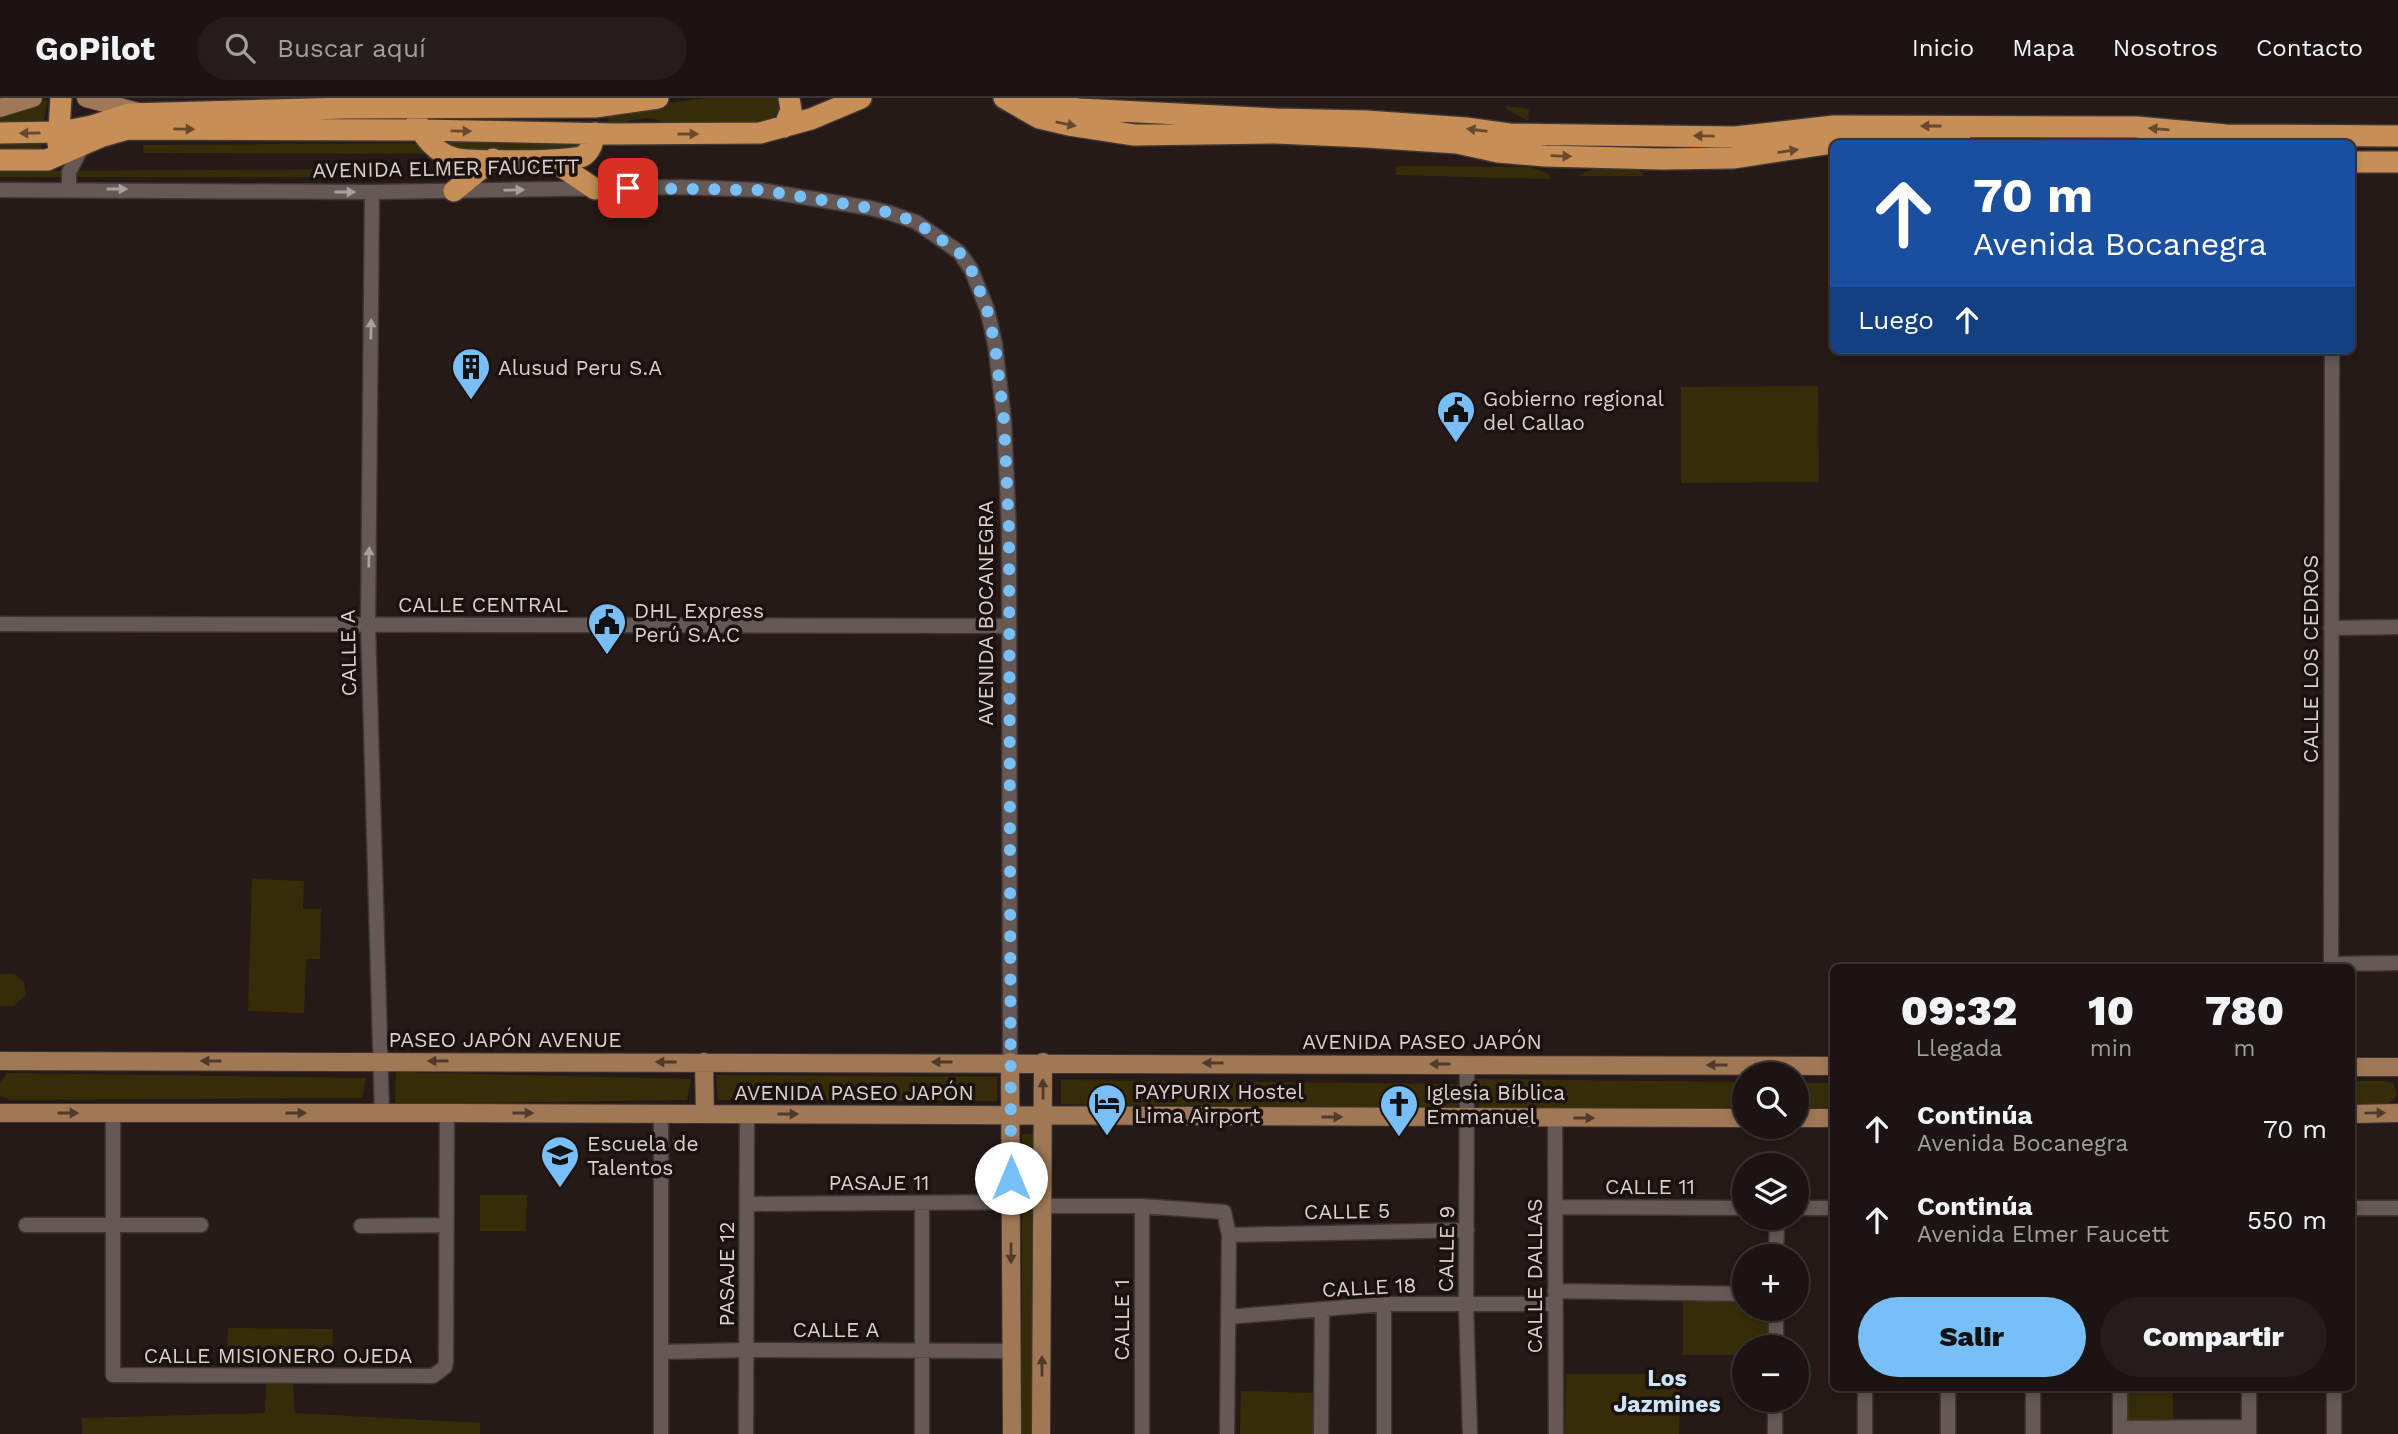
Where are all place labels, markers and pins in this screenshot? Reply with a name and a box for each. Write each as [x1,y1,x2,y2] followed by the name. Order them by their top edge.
[598,158,658,218] pin
[450,346,492,401] building icon: Alusud Peru S.A
[498,355,662,380] place label: Alusud Peru S.A
[1483,386,1665,435] place label: Gobierno regional del Callao
[1435,389,1477,444] public building icon: Gobierno regional del Callao
[634,598,764,647] place label: DHL Express Perú S.A.C
[586,601,628,656] public building icon: DHL Express Perú S.A.C
[1134,1079,1304,1128] place label: PAYPURIX Hostel Lima Airport
[1426,1080,1565,1129] place label: Iglesia Bíblica Emmanuel
[1086,1082,1128,1137] hotel icon: PAYPURIX Hostel Lima Airport
[1378,1083,1420,1138] church icon: Iglesia Bíblica Emmanuel
[587,1131,699,1180] place label: Escuela de Talentos
[539,1134,581,1189] school or university icon: Escuela de Talentos

